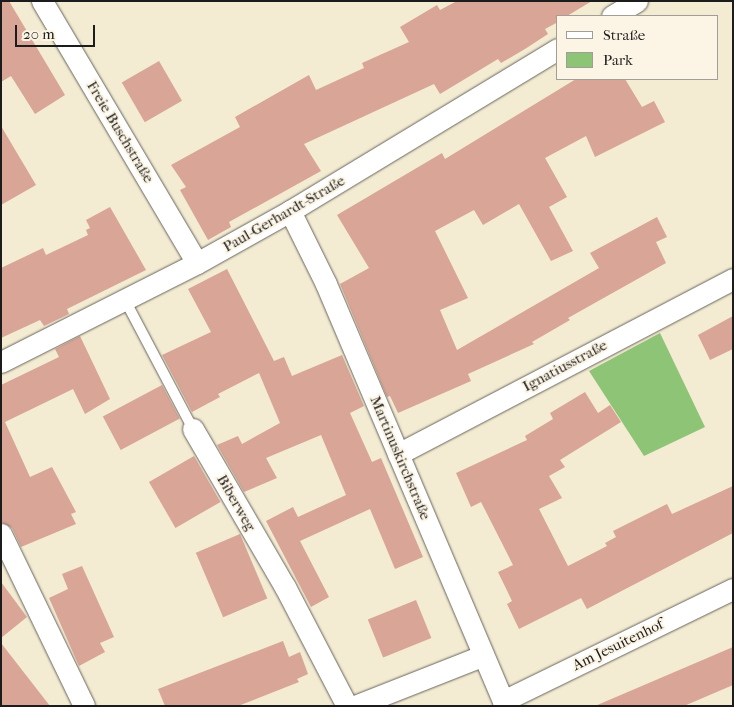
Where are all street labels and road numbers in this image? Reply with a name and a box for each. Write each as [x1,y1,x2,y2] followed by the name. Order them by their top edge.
[83,78,157,186] street label: Freie Buschstraße
[220,172,348,256] street label: Paul-Gerhardt-Straße
[520,336,610,396] street label: Ignatiusstraße
[366,393,434,523] street label: Martinuskirchstraße
[213,472,259,534] street label: Biberweg
[570,615,666,675] street label: Am Jesuitenhof

